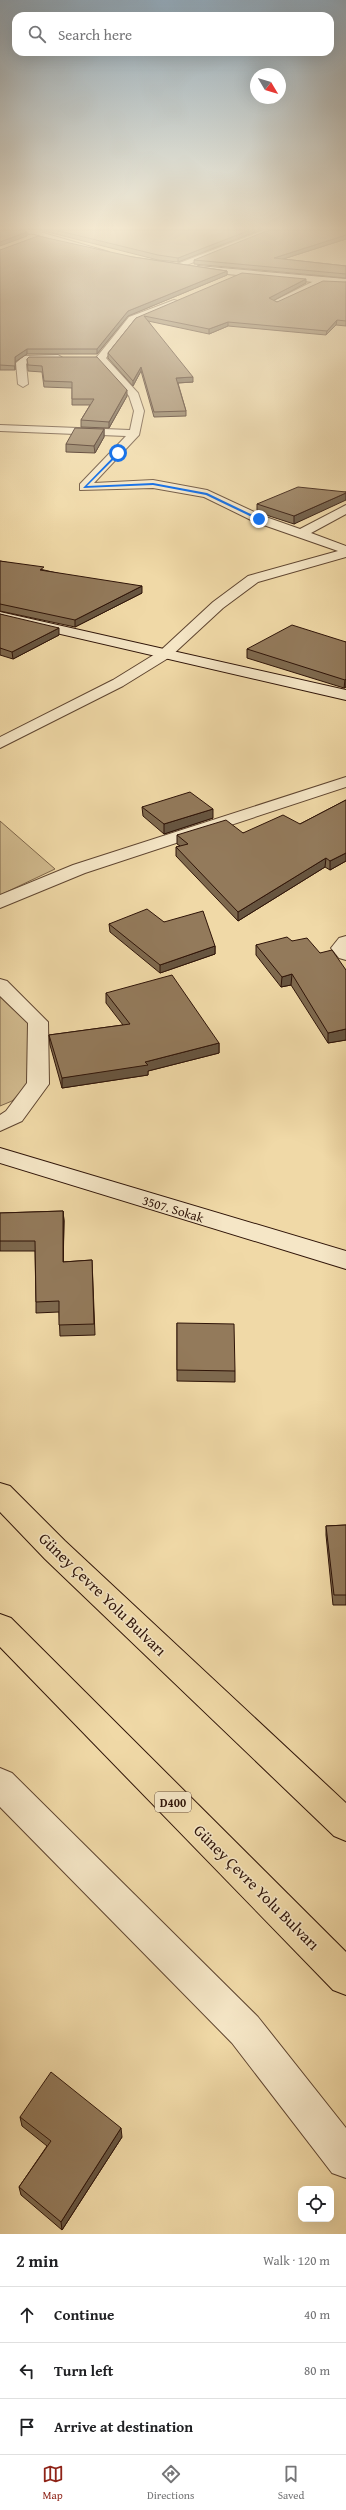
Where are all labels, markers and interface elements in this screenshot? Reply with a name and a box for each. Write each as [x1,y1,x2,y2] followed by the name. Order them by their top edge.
[12,12,334,56] search box
[26,23,48,45] icon: search
[58,24,132,45] text: Search here
[250,68,286,104] north arrow
[109,444,127,462] route start
[250,510,268,528] route end
[140,1191,206,1227] street label: 3507. Sokak
[34,1526,173,1662] street label: Güney Çevre Yolu Bulvarı
[155,1792,191,1812] road number: D400
[189,1819,326,1956] street label: Güney Çevre Yolu Bulvarı
[298,2186,334,2222] map controls
[298,2186,334,2222] button: locate
[16,2248,58,2273] text: 2 min
[263,2251,330,2270] text: Walk · 120 m
[16,2304,38,2326] icon: ahead
[54,2304,115,2325] text: Continue
[304,2305,330,2324] text: 40 m
[16,2360,38,2382] icon: left
[54,2360,113,2381] text: Turn left
[304,2361,330,2380] text: 80 m
[16,2416,38,2438] icon: arrive
[54,2416,193,2437] text: Arrive at destination
[42,2463,64,2503] tab: Map
[147,2463,194,2503] tab: Directions
[278,2463,304,2503] tab: Saved

